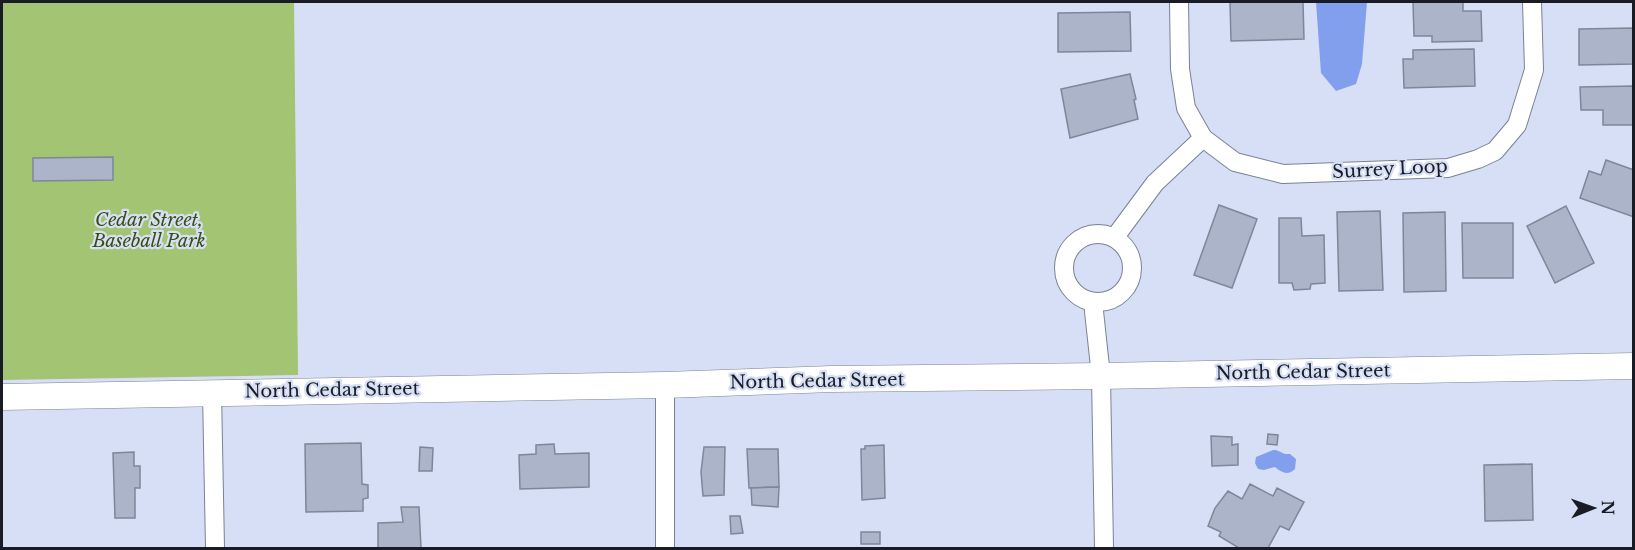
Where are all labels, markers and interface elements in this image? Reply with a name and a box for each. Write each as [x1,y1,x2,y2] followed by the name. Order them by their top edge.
[1332,155,1448,183] street label: Surrey Loop
[91,209,206,252] park label: Cedar Street, Baseball Park
[1215,359,1391,385] street label: North Cedar Street
[729,368,905,394] street label: North Cedar Street
[244,377,420,403] street label: North Cedar Street
[1563,478,1623,538] north arrow
[1598,500,1618,515] text: N

